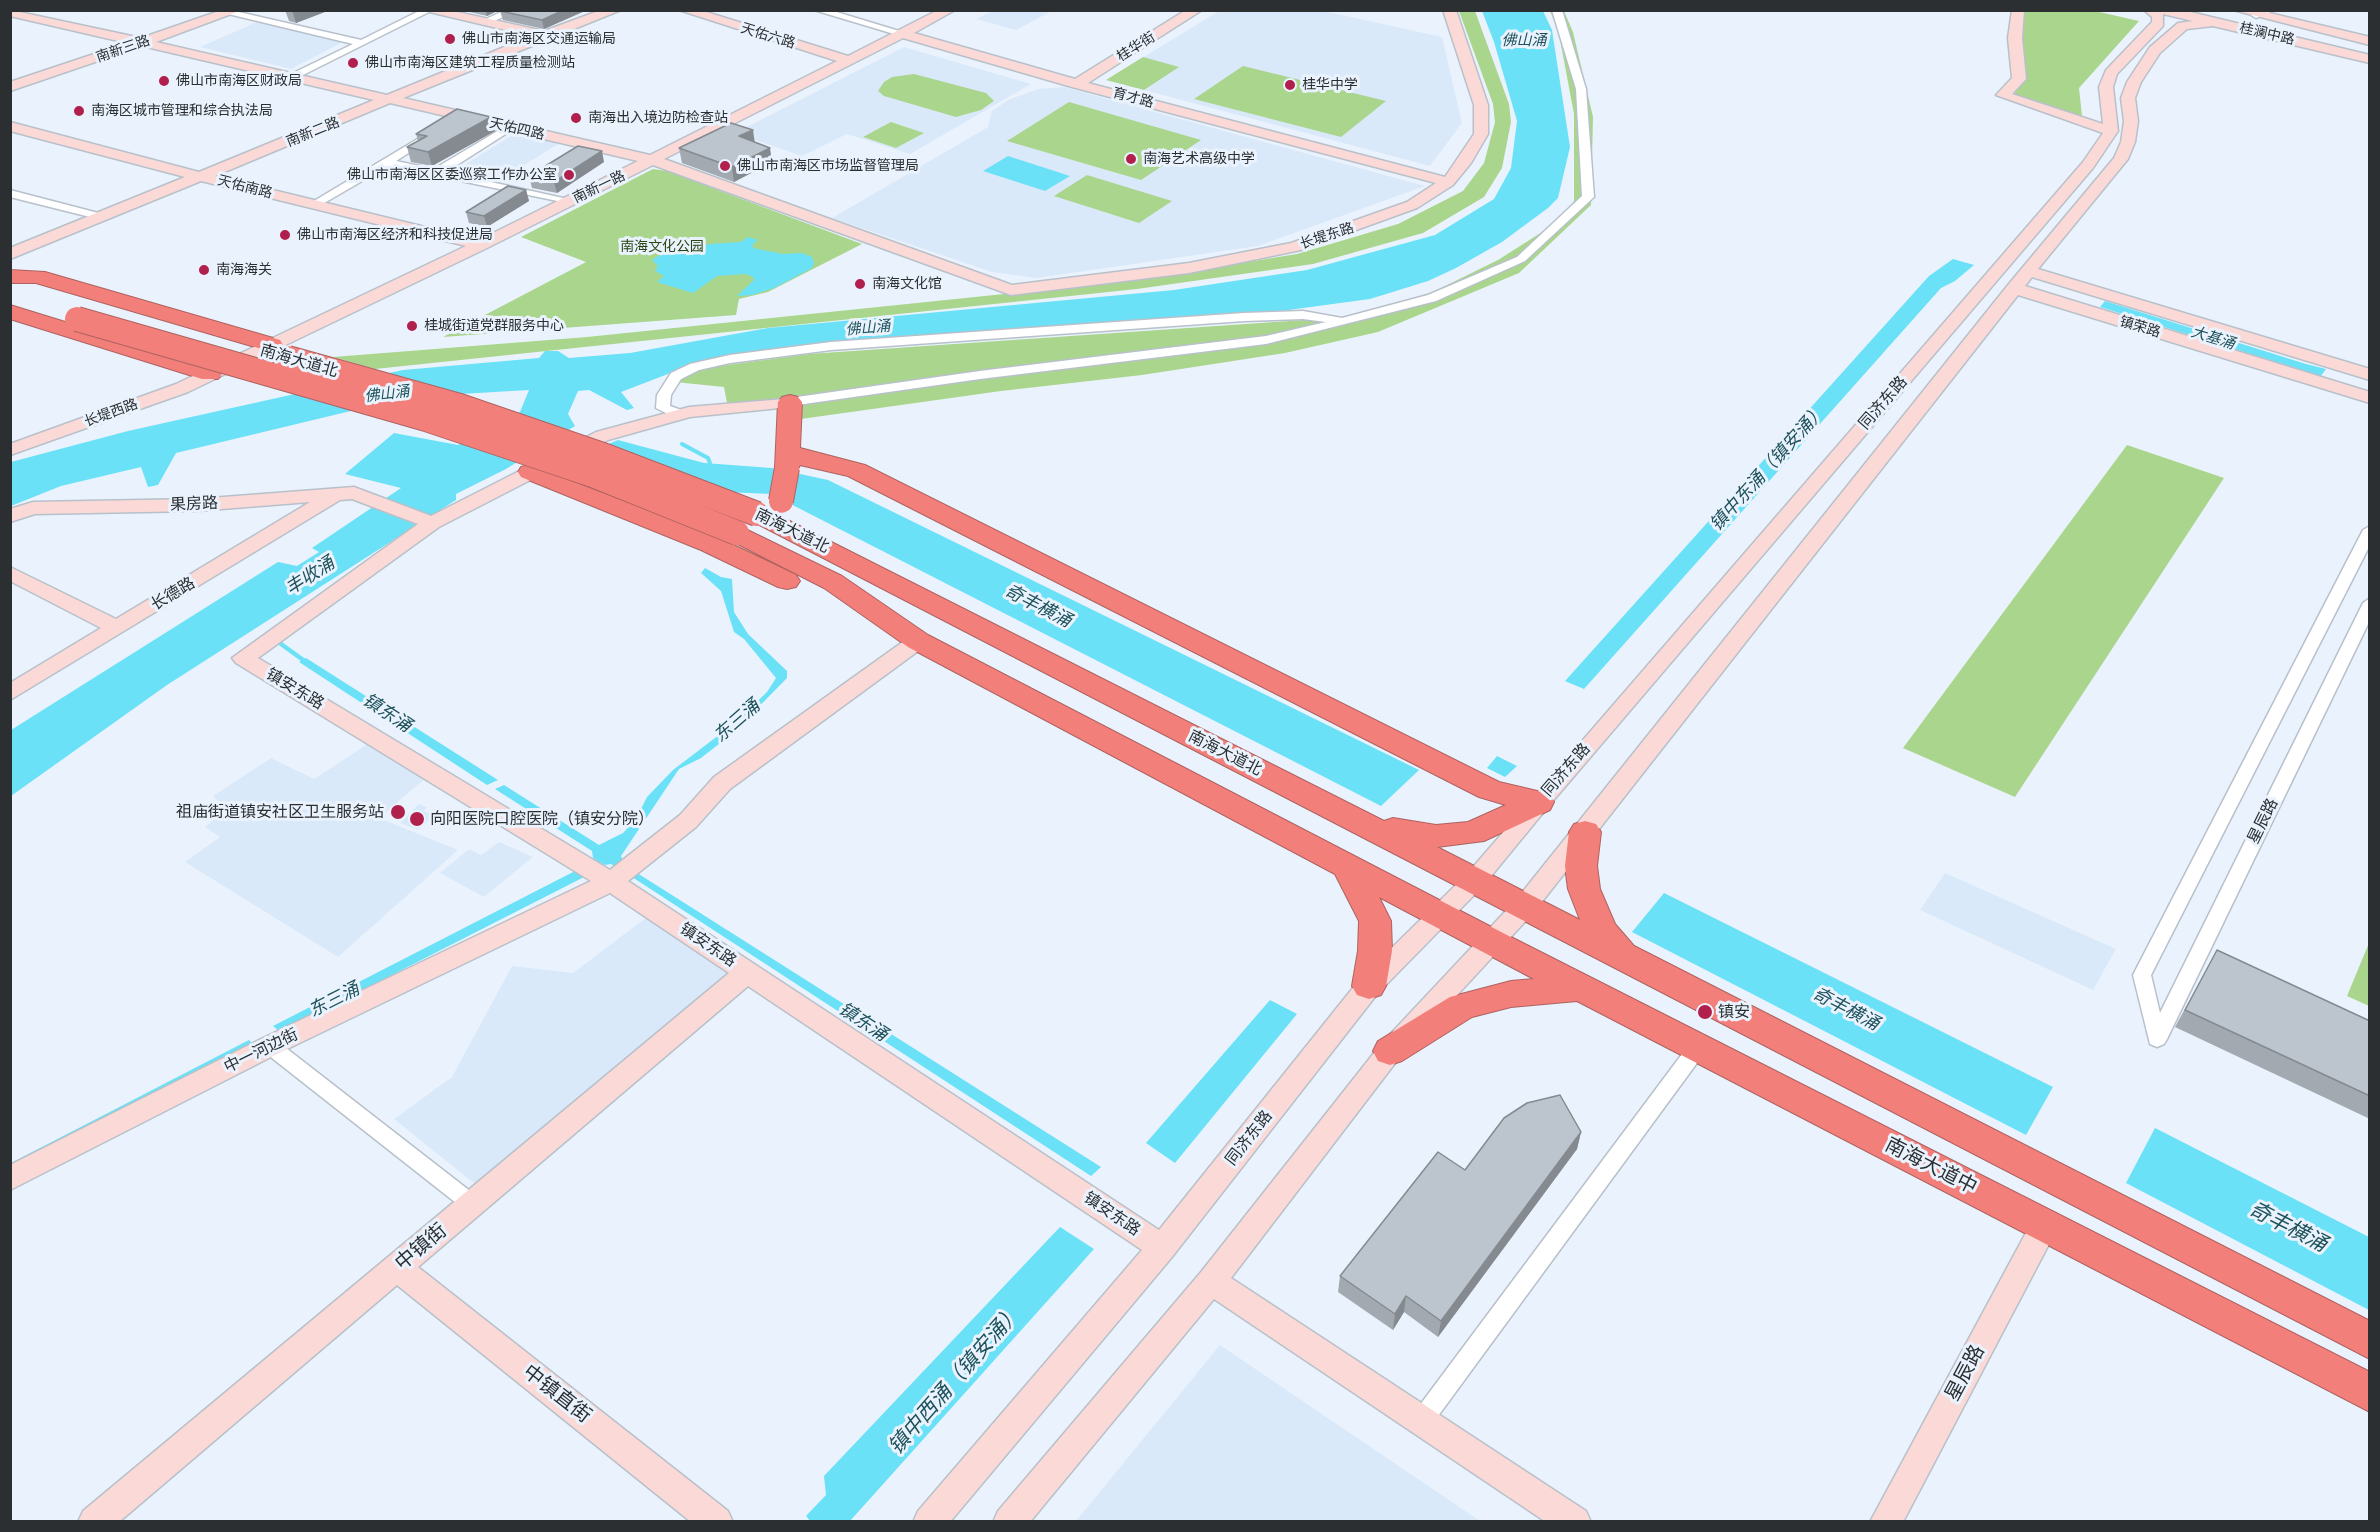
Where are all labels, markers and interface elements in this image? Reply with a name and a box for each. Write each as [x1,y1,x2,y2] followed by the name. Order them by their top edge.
[739,20,797,52] street label: 天佑六路
[2238,20,2296,48] street label: 桂澜中路
[1114,29,1158,65] street label: 桂华街
[462,31,616,47] place label: 佛山市南海区交通运输局
[1502,31,1546,49] water label: 佛山涌
[94,32,152,66] street label: 南新三路
[443,32,457,46] marker: 佛山市南海区交通运输局
[365,55,575,71] place label: 佛山市南海区建筑工程质量检测站
[346,56,360,70] marker: 佛山市南海区建筑工程质量检测站
[176,73,302,89] place label: 佛山市南海区财政局
[157,74,171,88] marker: 佛山市南海区财政局
[1302,77,1358,93] place label: 桂华中学
[1283,78,1297,92] marker: 桂华中学
[1111,84,1155,112] street label: 育才路
[91,103,273,119] place label: 南海区城市管理和综合执法局
[72,104,86,118] marker: 南海区城市管理和综合执法局
[588,110,728,126] place label: 南海出入境边防检查站
[569,111,583,125] marker: 南海出入境边防检查站
[284,114,342,150] street label: 南新二路
[488,115,546,143] street label: 天佑四路
[1143,151,1255,167] place label: 南海艺术高级中学
[1124,152,1138,166] marker: 南海艺术高级中学
[737,158,919,174] place label: 佛山市南海区市场监督管理局
[718,159,732,173] marker: 佛山市南海区市场监督管理局
[347,167,557,183] place label: 佛山市南海区区委巡察工作办公室
[570,167,628,207] street label: 南新一路
[562,168,576,182] marker: 佛山市南海区区委巡察工作办公室
[216,172,274,202] street label: 天佑南路
[1298,219,1356,253] street label: 长堤东路
[297,227,493,243] place label: 佛山市南海区经济和科技促进局
[278,228,292,242] marker: 佛山市南海区经济和科技促进局
[620,239,704,255] park label: 南海文化公园
[216,262,272,278] place label: 南海海关
[197,263,211,277] marker: 南海海关
[872,276,942,292] place label: 南海文化馆
[853,277,867,291] marker: 南海文化馆
[2117,313,2163,341] street label: 镇荣路
[845,317,891,339] water label: 佛山涌
[424,318,564,334] place label: 桂城街道党群服务中心
[405,319,419,333] marker: 桂城街道党群服务中心
[2189,323,2237,353] water label: 大基涌
[258,341,340,381] street label: 南海大道北
[1855,373,1911,433] street label: 同济东路
[364,382,410,406] water label: 佛山涌
[82,396,140,430] street label: 长堤西路
[1706,401,1830,535] water label: 镇中东涌（镇安涌）
[170,493,218,515] street label: 果房路
[752,505,832,557] street label: 南海大道北
[281,552,339,600] water label: 丰收涌
[147,573,199,615] street label: 长德路
[1001,580,1075,632] water label: 奇丰横涌
[263,664,327,714] street label: 镇安东路
[358,689,416,737] water label: 镇东涌
[710,695,764,747] water label: 东三涌
[1185,726,1265,780] street label: 南海大道北
[1538,740,1594,800] street label: 同济东路
[2244,795,2282,847] street label: 星辰路
[176,802,384,822] place label: 祖庙街道镇安社区卫生服务站
[389,803,407,821] marker: 祖庙街道镇安社区卫生服务站
[430,809,654,829] place label: 向阳医院口腔医院（镇安分院）
[408,810,426,828] marker: 向阳医院口腔医院（镇安分院）
[676,919,740,971] street label: 镇安东路
[305,978,363,1022] water label: 东三涌
[1809,983,1883,1035] water label: 奇丰横涌
[834,998,892,1046] water label: 镇东涌
[1718,1002,1750,1022] place label: 镇安
[1696,1003,1714,1021] marker: 镇安
[221,1025,301,1077] street label: 中一河边街
[1222,1107,1276,1169] street label: 同济东路
[1881,1133,1981,1199] street label: 南海大道中
[1080,1188,1144,1240] street label: 镇安东路
[2245,1197,2331,1257] water label: 奇丰横涌
[390,1219,452,1275] street label: 中镇街
[883,1300,1027,1460] water label: 镇中西涌（镇安涌）
[1940,1341,1990,1405] street label: 星辰路
[518,1360,596,1428] street label: 中镇直街

